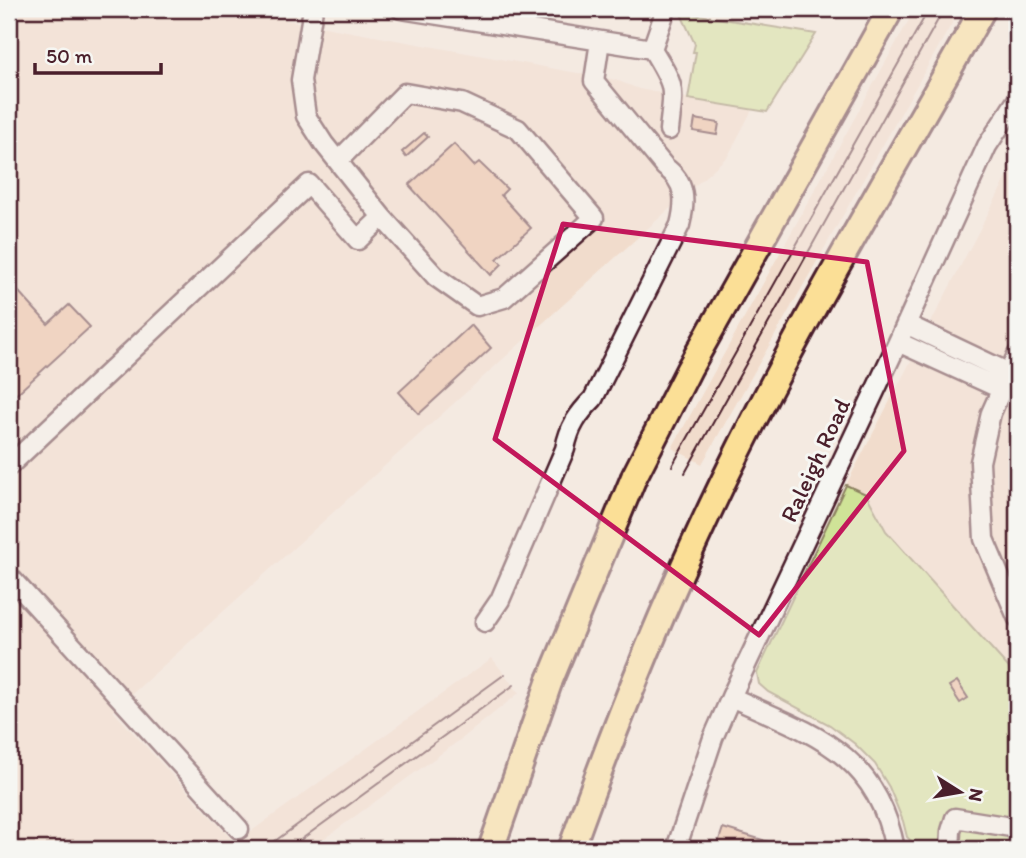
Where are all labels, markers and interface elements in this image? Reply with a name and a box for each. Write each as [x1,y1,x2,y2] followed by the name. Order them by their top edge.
[35,32,161,76] scale bar
[46,43,93,68] text: 50 m
[774,393,856,527] street label: Raleigh Road
[925,756,995,826] north arrow
[964,787,989,804] text: N

